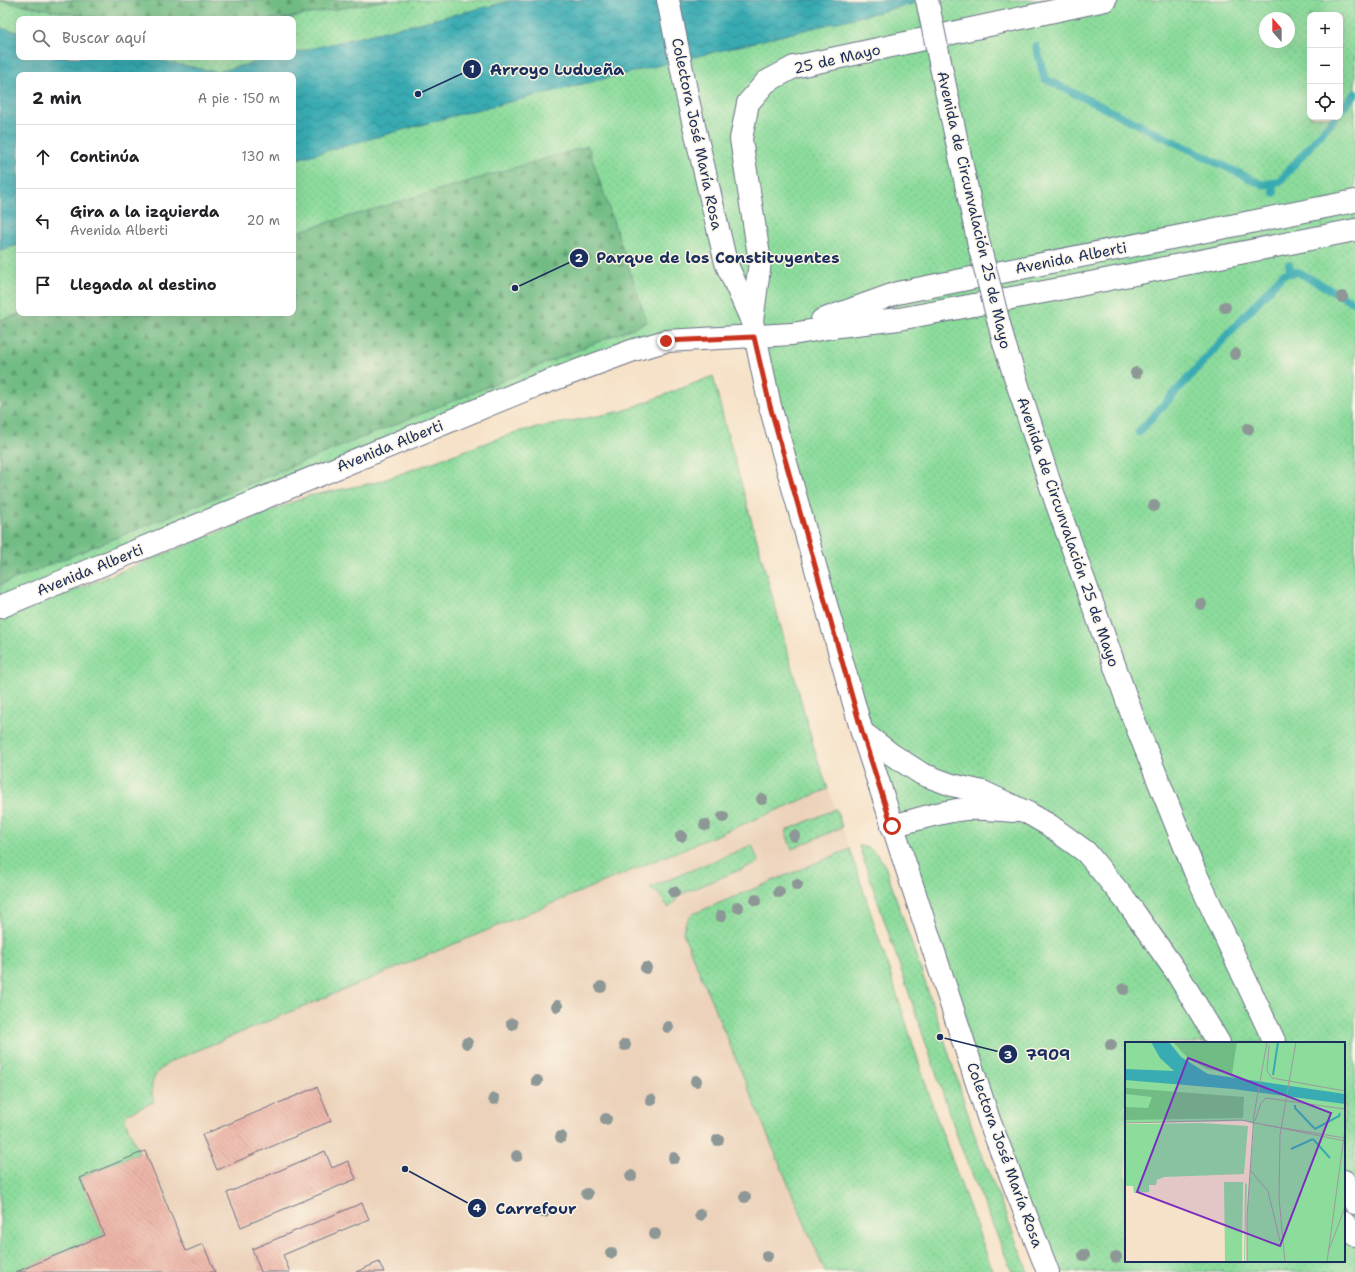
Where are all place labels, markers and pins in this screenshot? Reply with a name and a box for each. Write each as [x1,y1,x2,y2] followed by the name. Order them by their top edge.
[462,55,632,83] callout: Arroyo Ludueña
[569,244,848,272] callout: Parque de los Constituyentes
[998,1040,1078,1068] callout: 7909
[467,1194,585,1222] callout: Carrefour

